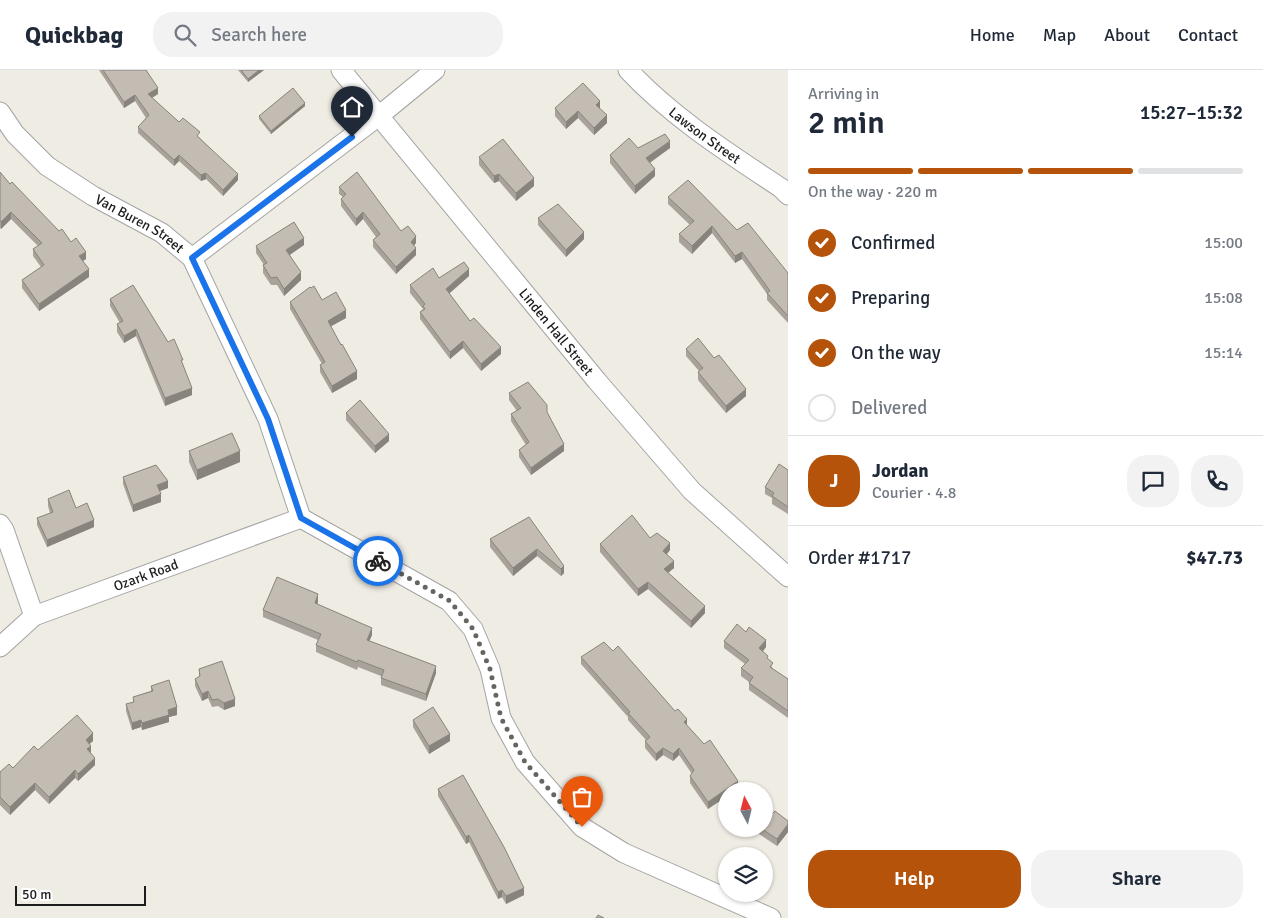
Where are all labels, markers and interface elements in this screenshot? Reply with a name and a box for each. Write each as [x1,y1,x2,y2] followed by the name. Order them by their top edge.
[153,12,503,57] search box
[25,20,123,50] text: Quickbag
[171,21,199,49] icon: search
[211,23,307,47] text: Search here
[970,24,1015,46] text: Home
[1043,24,1076,46] text: Map
[1104,24,1150,46] text: About
[1178,24,1238,46] text: Contact
[808,84,879,104] text: Arriving in
[331,86,373,137] pin
[338,93,366,121] icon: home
[1140,101,1243,125] text: 15:27–15:32
[808,103,885,142] text: 2 min
[665,104,744,168] street label: Lawson Street
[808,182,938,202] text: On the way · 220 m
[92,191,187,257] street label: Van Buren Street
[808,229,836,257] icon: check
[851,231,935,255] text: Confirmed
[1204,233,1243,253] text: 15:00
[808,284,836,312] icon: check
[515,285,597,379] street label: Linden Hall Street
[851,286,930,310] text: Preparing
[1204,288,1243,308] text: 15:08
[808,339,836,367] icon: check
[851,341,941,365] text: On the way
[1204,343,1243,363] text: 15:14
[851,396,927,420] text: Delivered
[1127,455,1179,507] button: chat
[1191,455,1243,507] button: phone
[872,459,929,483] text: Jordan
[830,469,838,493] text: J
[872,483,956,503] text: Courier · 4.8
[353,536,403,586] courier
[808,546,911,570] text: Order #1717
[1186,546,1243,570] text: $47.73
[364,547,392,575] icon: bike
[111,556,181,595] street label: Ozark Road
[561,776,603,827] pin
[718,782,772,838] north arrow
[718,782,773,902] map controls
[568,783,596,811] icon: bag
[718,847,773,902] button: layers
[808,850,1021,908] button: Help
[1031,850,1243,908] button: Share
[15,883,146,906] scale bar
[22,886,51,903] text: 50 m

